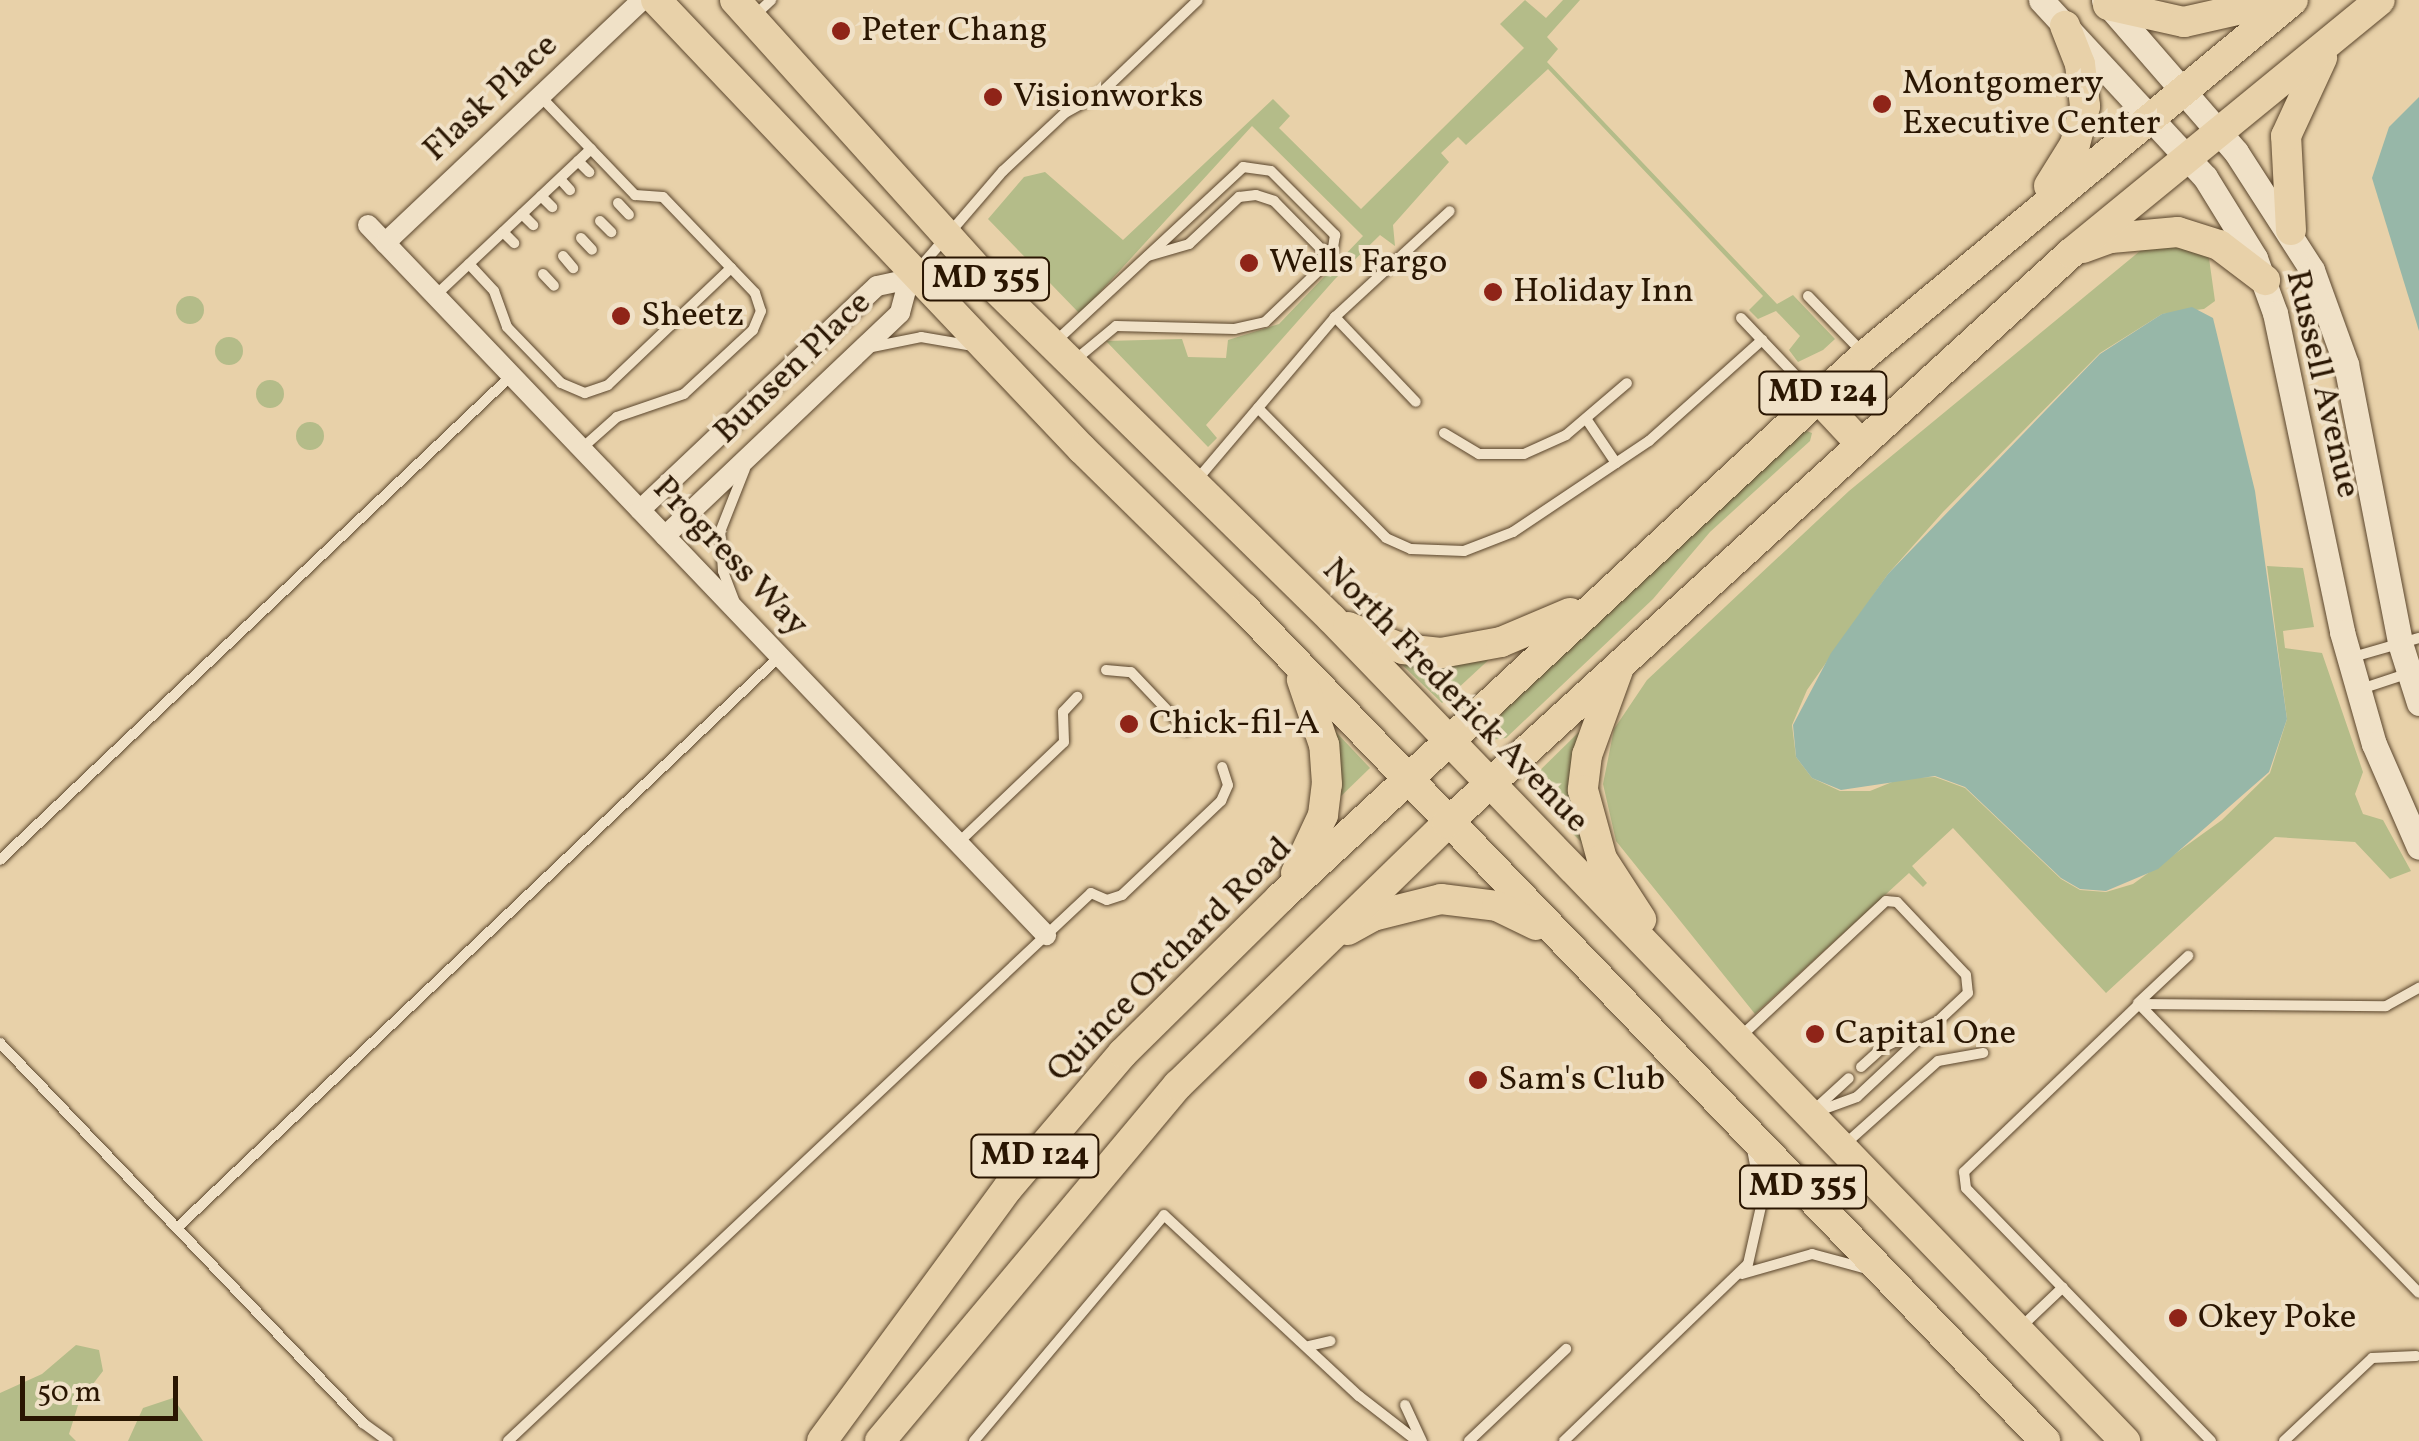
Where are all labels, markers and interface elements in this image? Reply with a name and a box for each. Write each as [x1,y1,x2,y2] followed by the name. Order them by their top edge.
[861,10,1047,52] place label: Peter Chang
[830,20,852,42] marker: Peter Chang
[415,25,567,171] street label: Flask Place
[1902,63,2161,145] place label: Montgomery Executive Center
[1013,76,1204,118] place label: Visionworks
[982,86,1004,108] marker: Visionworks
[1871,93,1893,115] marker: Montgomery Executive Center
[1269,242,1447,284] place label: Wells Fargo
[921,252,1051,306] road number: MD 355
[1238,252,1260,274] marker: Wells Fargo
[2275,266,2369,502] street label: Russell Avenue
[1513,271,1695,313] place label: Holiday Inn
[1482,281,1504,303] marker: Holiday Inn
[706,283,880,453] street label: Bunsen Place
[641,295,744,337] place label: Sheetz
[610,305,632,327] marker: Sheetz
[1758,366,1888,420] road number: MD 124
[643,468,817,646] street label: Progress Way
[1313,550,1597,842] street label: North Frederick Avenue
[1149,703,1320,745] place label: Chick-fil-A
[1118,713,1140,735] marker: Chick-fil-A
[1039,829,1301,1091] street label: Quince Orchard Road
[1835,1013,2016,1055] place label: Capital One
[1804,1023,1826,1045] marker: Capital One
[1498,1059,1665,1101] place label: Sam's Club
[1467,1069,1489,1091] marker: Sam's Club
[970,1129,1100,1183] road number: MD 124
[1738,1160,1868,1214] road number: MD 355
[2198,1297,2357,1339] place label: Okey Poke
[2167,1307,2189,1329] marker: Okey Poke
[25,1356,182,1418] scale bar
[37,1372,101,1414] text: 50 m

